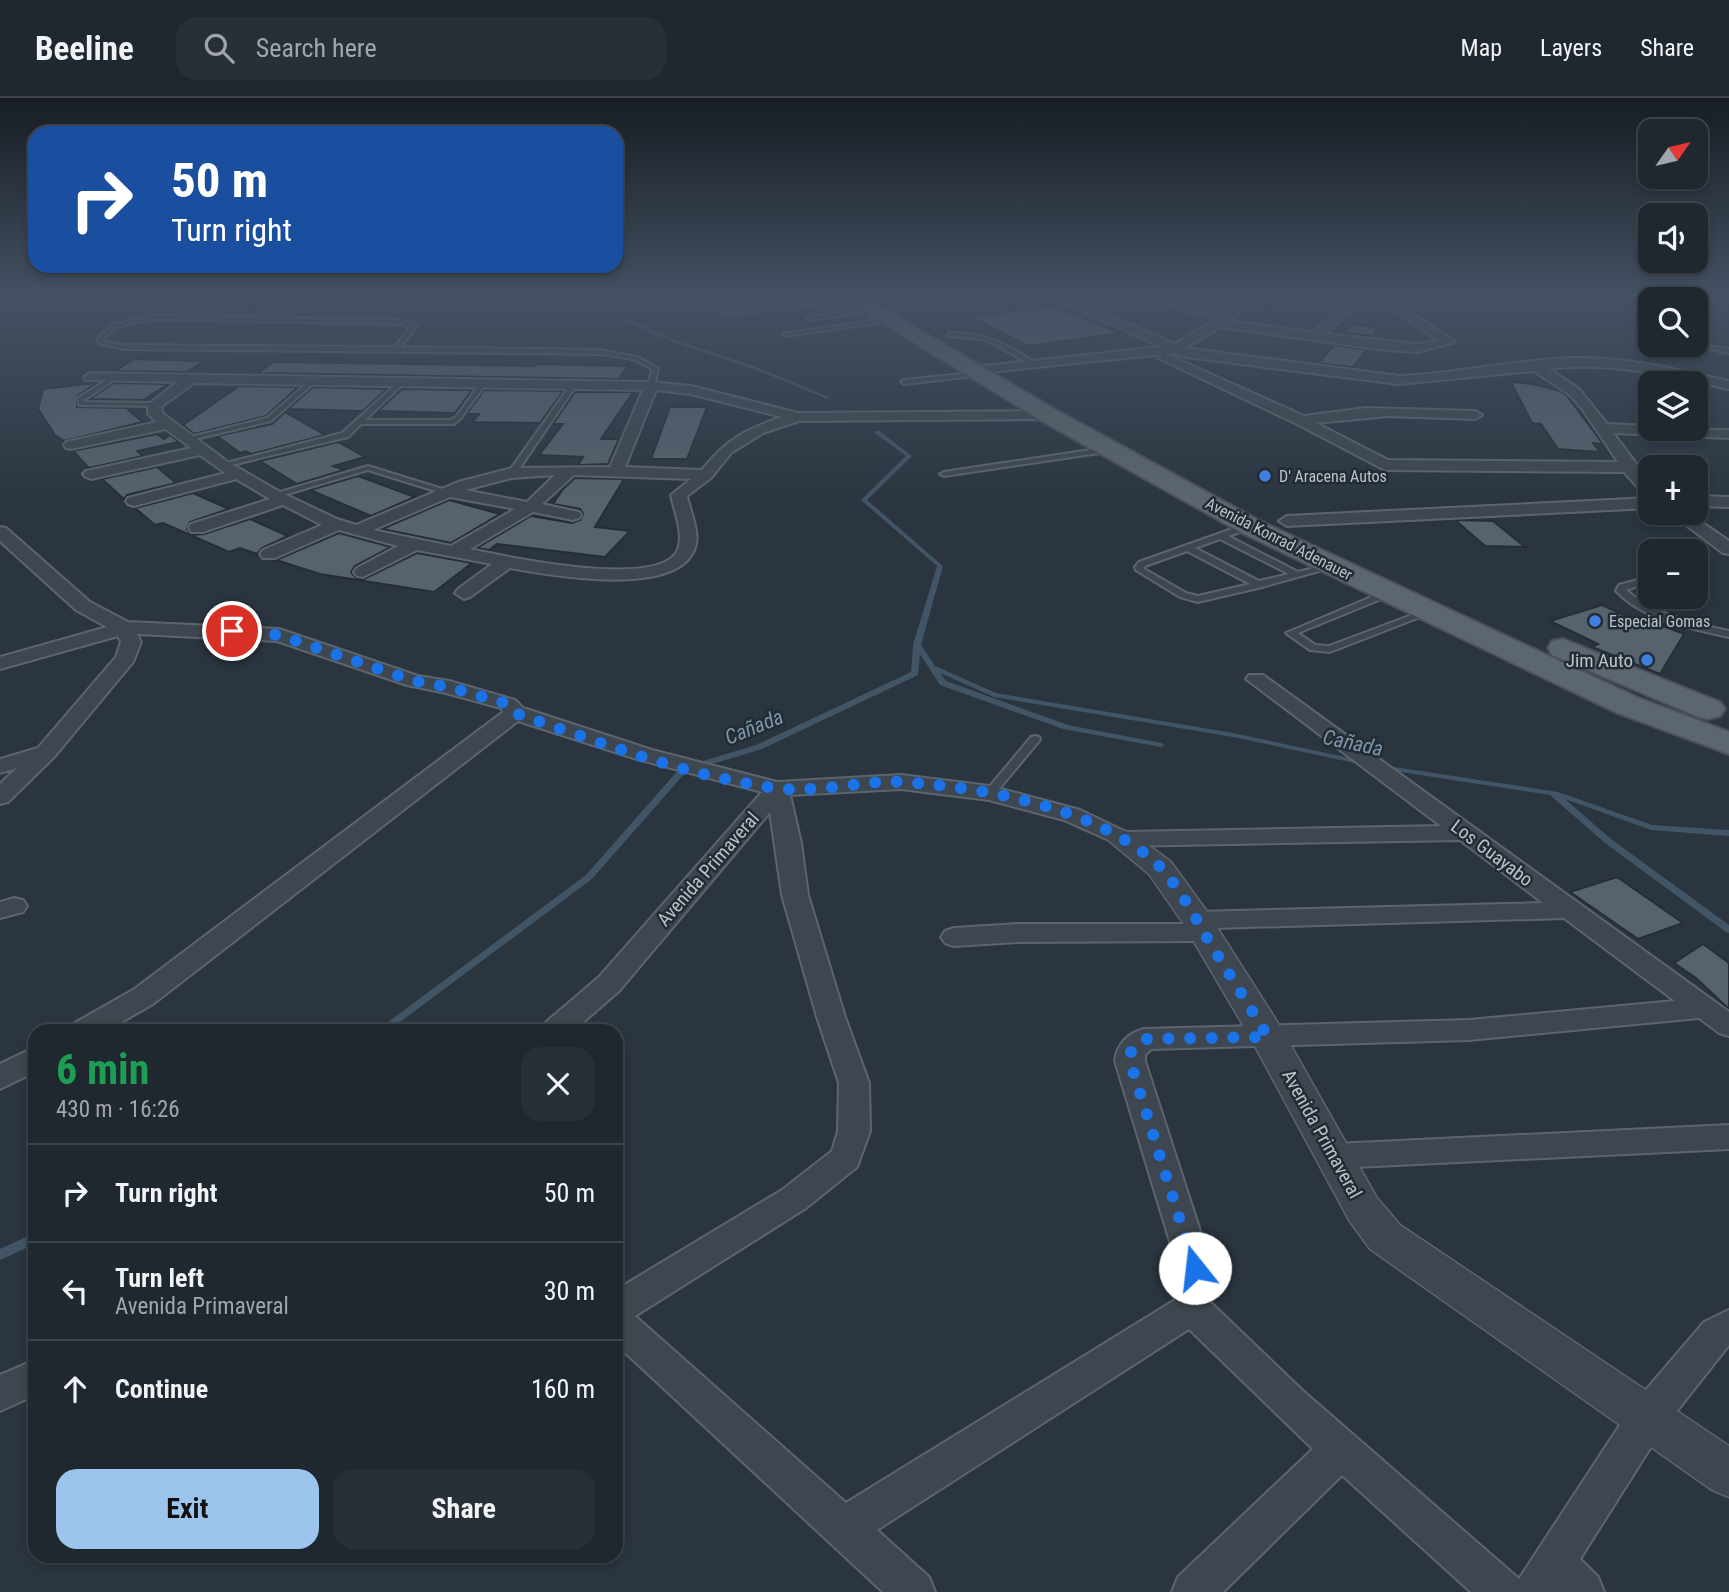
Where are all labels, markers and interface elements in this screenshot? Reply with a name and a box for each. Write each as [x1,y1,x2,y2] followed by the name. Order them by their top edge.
[176,17,666,80] search box
[35,29,134,68] text: Beeline
[200,29,238,67] icon: search
[256,33,377,63] text: Search here
[1461,34,1502,62] text: Map
[1540,34,1602,62] text: Layers
[1640,34,1694,62] text: Share
[1638,119,1708,189] north arrow
[1638,119,1708,609] map controls
[171,152,268,209] text: 50 m
[56,154,147,245] icon: right
[1638,203,1708,273] button: sound
[171,211,292,249] text: Turn right
[1638,287,1708,357] button: search
[1638,371,1708,441] button: layers
[1638,455,1708,525] button: +
[1279,467,1387,486] place label: D' Aracena Autos
[1257,468,1273,484] marker: D' Aracena Autos
[1202,494,1356,584] street label: Avenida Konrad Adenauer
[1638,539,1708,609] button: −
[202,601,262,661] pin
[213,612,251,650] icon: arrive
[1609,612,1710,631] place label: Especial Gomas
[1587,613,1603,629] marker: Especial Gomas
[1566,649,1633,672] place label: Jim Auto
[1639,652,1655,668] marker: Jim Auto
[721,704,787,750] water label: Cañada
[1321,725,1385,761] water label: Cañada
[652,807,764,931] street label: Avenida Primaveral
[1446,815,1538,891] street label: Los Guayabo
[56,1045,149,1094] text: 6 min
[521,1047,595,1121] button: close
[1277,1066,1367,1202] street label: Avenida Primaveral
[56,1096,180,1123] text: 430 m · 16:26
[56,1174,94,1212] icon: right
[115,1178,217,1208] text: Turn right
[544,1178,595,1208] text: 50 m
[1158,1231,1232,1305] position arrow
[115,1263,204,1293] text: Turn left
[56,1272,94,1310] icon: left
[544,1276,595,1306] text: 30 m
[115,1293,289,1320] text: Avenida Primaveral
[56,1370,94,1408] icon: ahead
[115,1374,208,1404] text: Continue
[531,1374,595,1404] text: 160 m
[56,1469,319,1549] button: Exit
[333,1469,595,1549] button: Share

